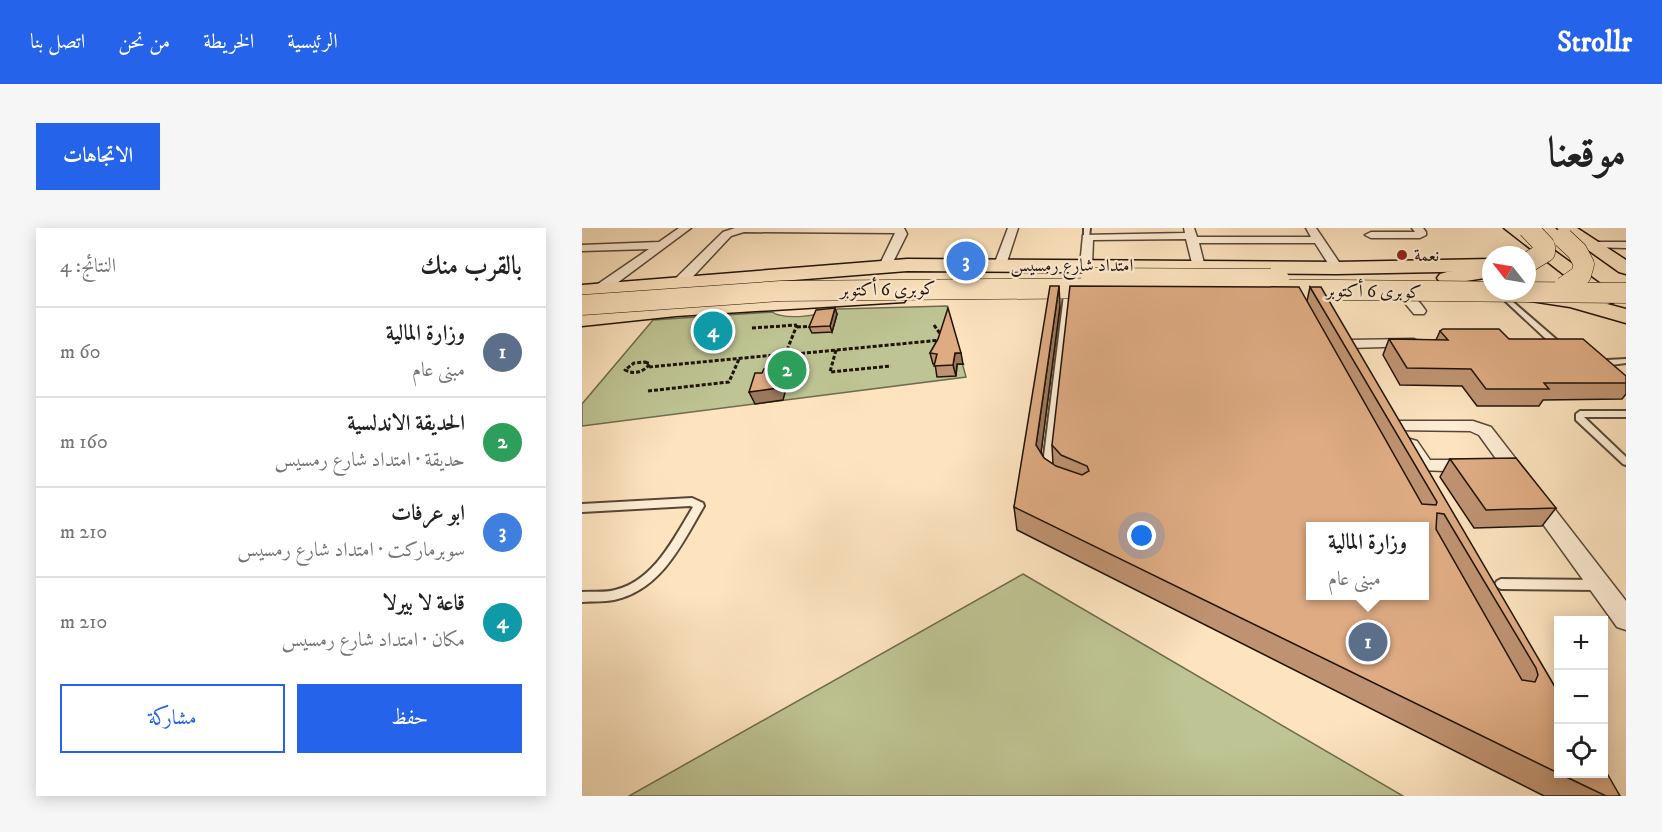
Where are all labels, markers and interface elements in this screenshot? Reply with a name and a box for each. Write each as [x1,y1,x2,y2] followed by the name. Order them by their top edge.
[1557,25,1632,60] text: Strollr
[30,29,85,55] text: اتصل بنا
[118,29,170,55] text: من نحن
[203,29,254,55] text: الخريطة
[287,29,338,55] text: الرئيسية
[36,123,160,190] button: الاتجاهات
[1548,128,1626,180] text: موقعنا
[946,238,986,284] pin: 3
[1414,245,1439,267] place label: نعمة
[1482,246,1536,300] north arrow
[1395,248,1409,262] marker: نعمة
[420,250,522,283] text: بالقرب منك
[60,254,116,279] text: النتائج: 4
[1011,255,1134,280] street label: امتداد شارع رمسيس
[838,275,936,302] street label: كوبرى 6 أكتوبر
[1324,277,1422,304] street label: كوبرى 6 أكتوبر
[694,308,732,354] pin: 4
[386,320,465,347] text: وزارة المالية
[60,340,101,365] text: 60 m
[499,340,506,365] text: 1
[768,348,806,392] pin: 2
[412,358,465,383] text: مبنى عام
[347,410,465,437] text: الحديقة الاندلسية
[60,430,108,455] text: 160 m
[498,430,507,455] text: 2
[274,448,465,473] text: حديقة · امتداد شارع رمسيس
[391,500,465,527] text: ابو عرفات
[60,520,107,545] text: 210 m
[499,520,506,545] text: 3
[1127,521,1156,550] your location
[1306,522,1429,600] popup
[1328,529,1407,556] text: وزارة المالية
[237,538,465,563] text: سوبرماركت · امتداد شارع رمسيس
[1328,567,1381,592] text: مبنى عام
[383,590,465,617] text: قاعة لا بيرلا
[60,610,107,635] text: 210 m
[497,610,508,635] text: 4
[1554,616,1608,778] map controls
[1554,616,1608,670] button: +
[1348,620,1388,664] pin: 1
[281,628,465,653] text: مكان · امتداد شارع رمسيس
[1554,670,1608,724] button: −
[60,684,285,753] button: مشاركة
[297,684,522,753] button: حفظ
[1554,724,1608,778] button: locate

